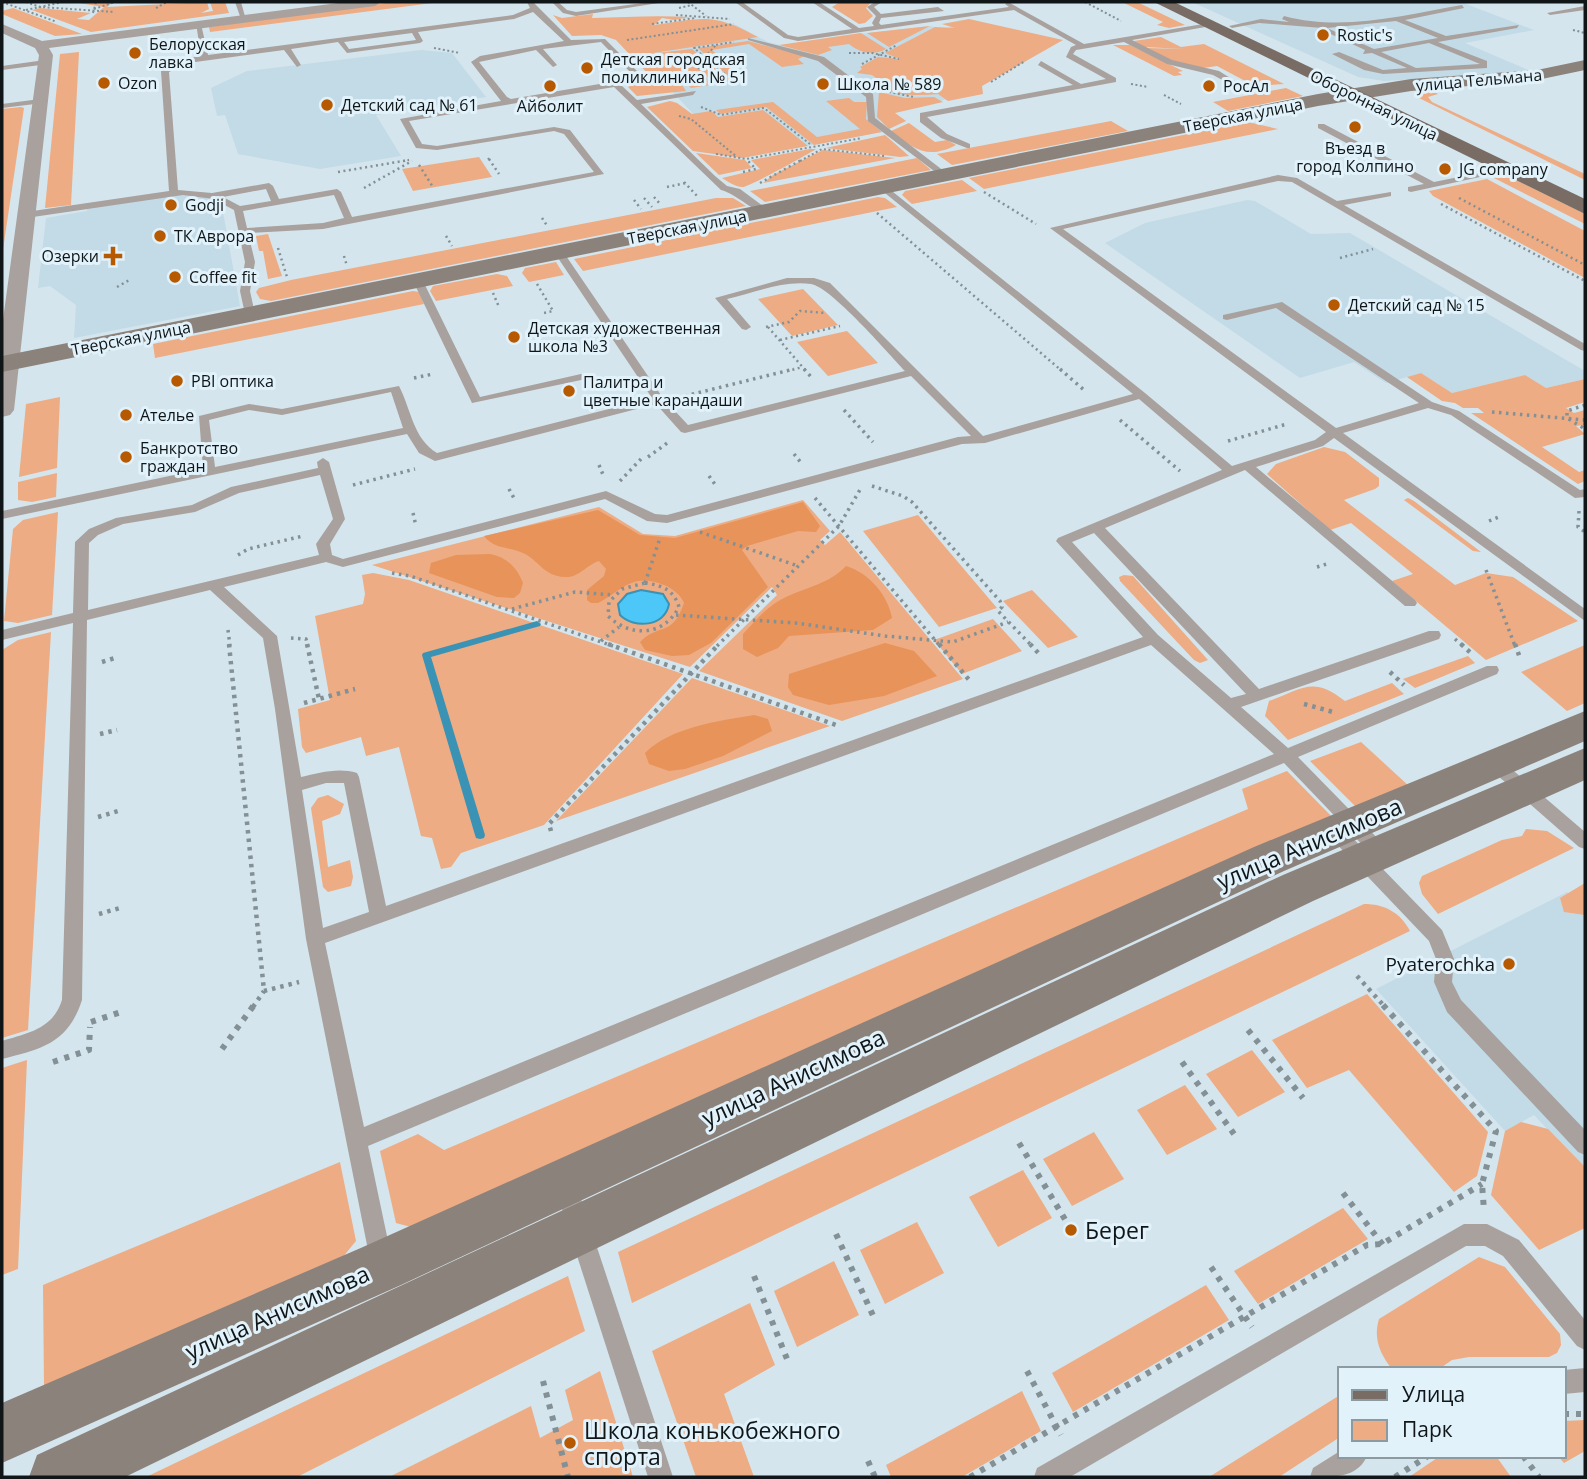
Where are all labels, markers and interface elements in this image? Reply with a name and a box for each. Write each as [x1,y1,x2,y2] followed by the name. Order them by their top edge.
[1337,24,1393,46] place label: Rostic's
[1315,27,1331,43] marker: Rostic's
[149,33,246,73] place label: Белорусская лавка
[127,45,143,61] marker: Белорусская лавка
[601,48,748,88] place label: Детская городская поликлиника № 51
[579,60,595,76] marker: Детская городская поликлиника № 51
[1415,64,1543,96] street label: улица Тельмана
[1307,65,1441,145] street label: Оборонная улица
[118,72,157,94] place label: Ozon
[837,73,942,95] place label: Школа № 589
[96,75,112,91] marker: Ozon
[1223,75,1269,97] place label: РосАл
[815,76,831,92] marker: Школа № 589
[542,78,558,94] marker: Айболит
[1201,78,1217,94] marker: РосАл
[1182,93,1304,137] street label: Тверская улица
[341,94,478,116] place label: Детский сад № 61
[517,95,584,117] place label: Айболит
[319,97,335,113] marker: Детский сад № 61
[1347,119,1363,135] marker: Въезд в город Колпино
[1296,137,1414,177] place label: Въезд в город Колпино
[1457,158,1549,180] place label: JG company
[1437,161,1453,177] marker: JG company
[185,194,224,216] place label: Godji
[163,197,179,213] marker: Godji
[626,205,748,249] street label: Тверская улица
[174,225,254,247] place label: ТК Аврора
[152,228,168,244] marker: ТК Аврора
[42,245,99,267] place label: Озерки
[105,248,121,264] marker: Озерки
[189,266,257,288] place label: Coffee fit
[167,269,183,285] marker: Coffee fit
[1348,294,1485,316] place label: Детский сад № 15
[1326,297,1342,313] marker: Детский сад № 15
[70,316,192,360] street label: Тверская улица
[528,317,721,357] place label: Детская художественная школа №3
[506,329,522,345] marker: Детская художественная школа №3
[191,370,274,392] place label: PBI оптика
[583,371,743,411] place label: Палитра и цветные карандаши
[169,373,185,389] marker: PBI оптика
[561,383,577,399] marker: Палитра и цветные карандаши
[140,404,194,426] place label: Ателье
[118,407,134,423] marker: Ателье
[140,437,238,477] place label: Банкротство граждан
[118,449,134,465] marker: Банкротство граждан
[1211,789,1407,897] street label: улица Анисимова
[1386,951,1495,977] place label: Pyaterochka
[1501,956,1517,972] marker: Pyaterochka
[696,1021,890,1133] street label: улица Анисимова
[1085,1214,1149,1246] place label: Берег
[1063,1222,1079,1238] marker: Берег
[180,1257,374,1367] street label: улица Анисимова
[1338,1367,1566,1458] legend
[1402,1380,1465,1408] text: Улица
[584,1414,841,1472] place label: Школа конькобежного спорта
[1402,1415,1453,1443] text: Парк
[562,1435,578,1451] marker: Школа конькобежного спорта

